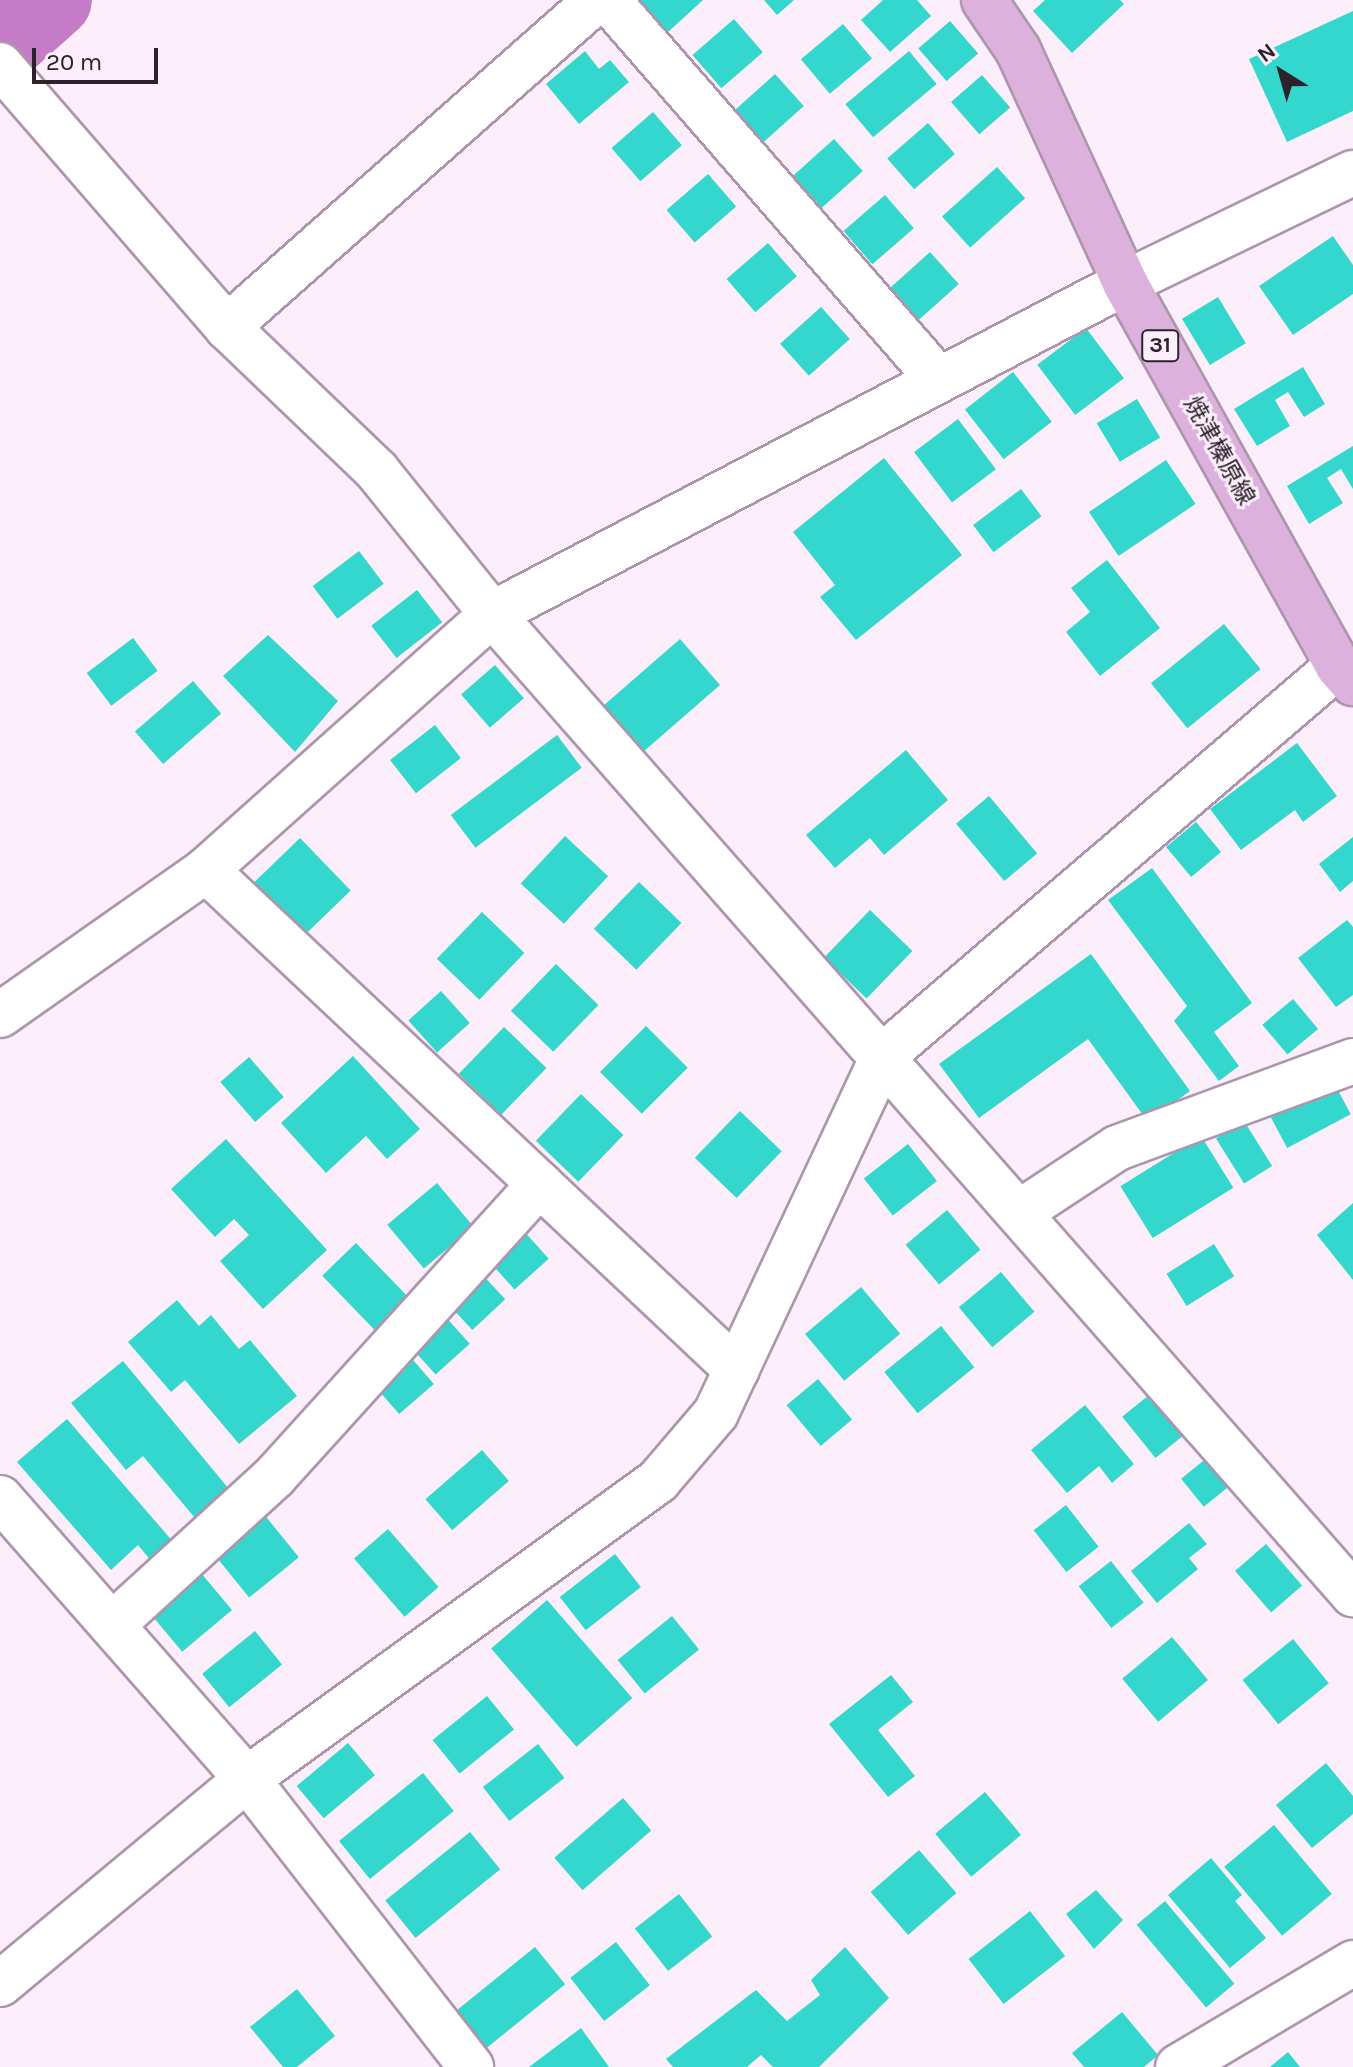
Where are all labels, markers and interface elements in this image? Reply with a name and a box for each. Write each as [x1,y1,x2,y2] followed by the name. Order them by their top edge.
[36,32,162,82] scale bar
[1241,32,1321,112] north arrow
[1252,38,1281,68] text: N
[46,48,102,76] text: 20 m
[1140,328,1180,364] road number: 31
[1177,392,1261,510] street label: 焼津榛原線

